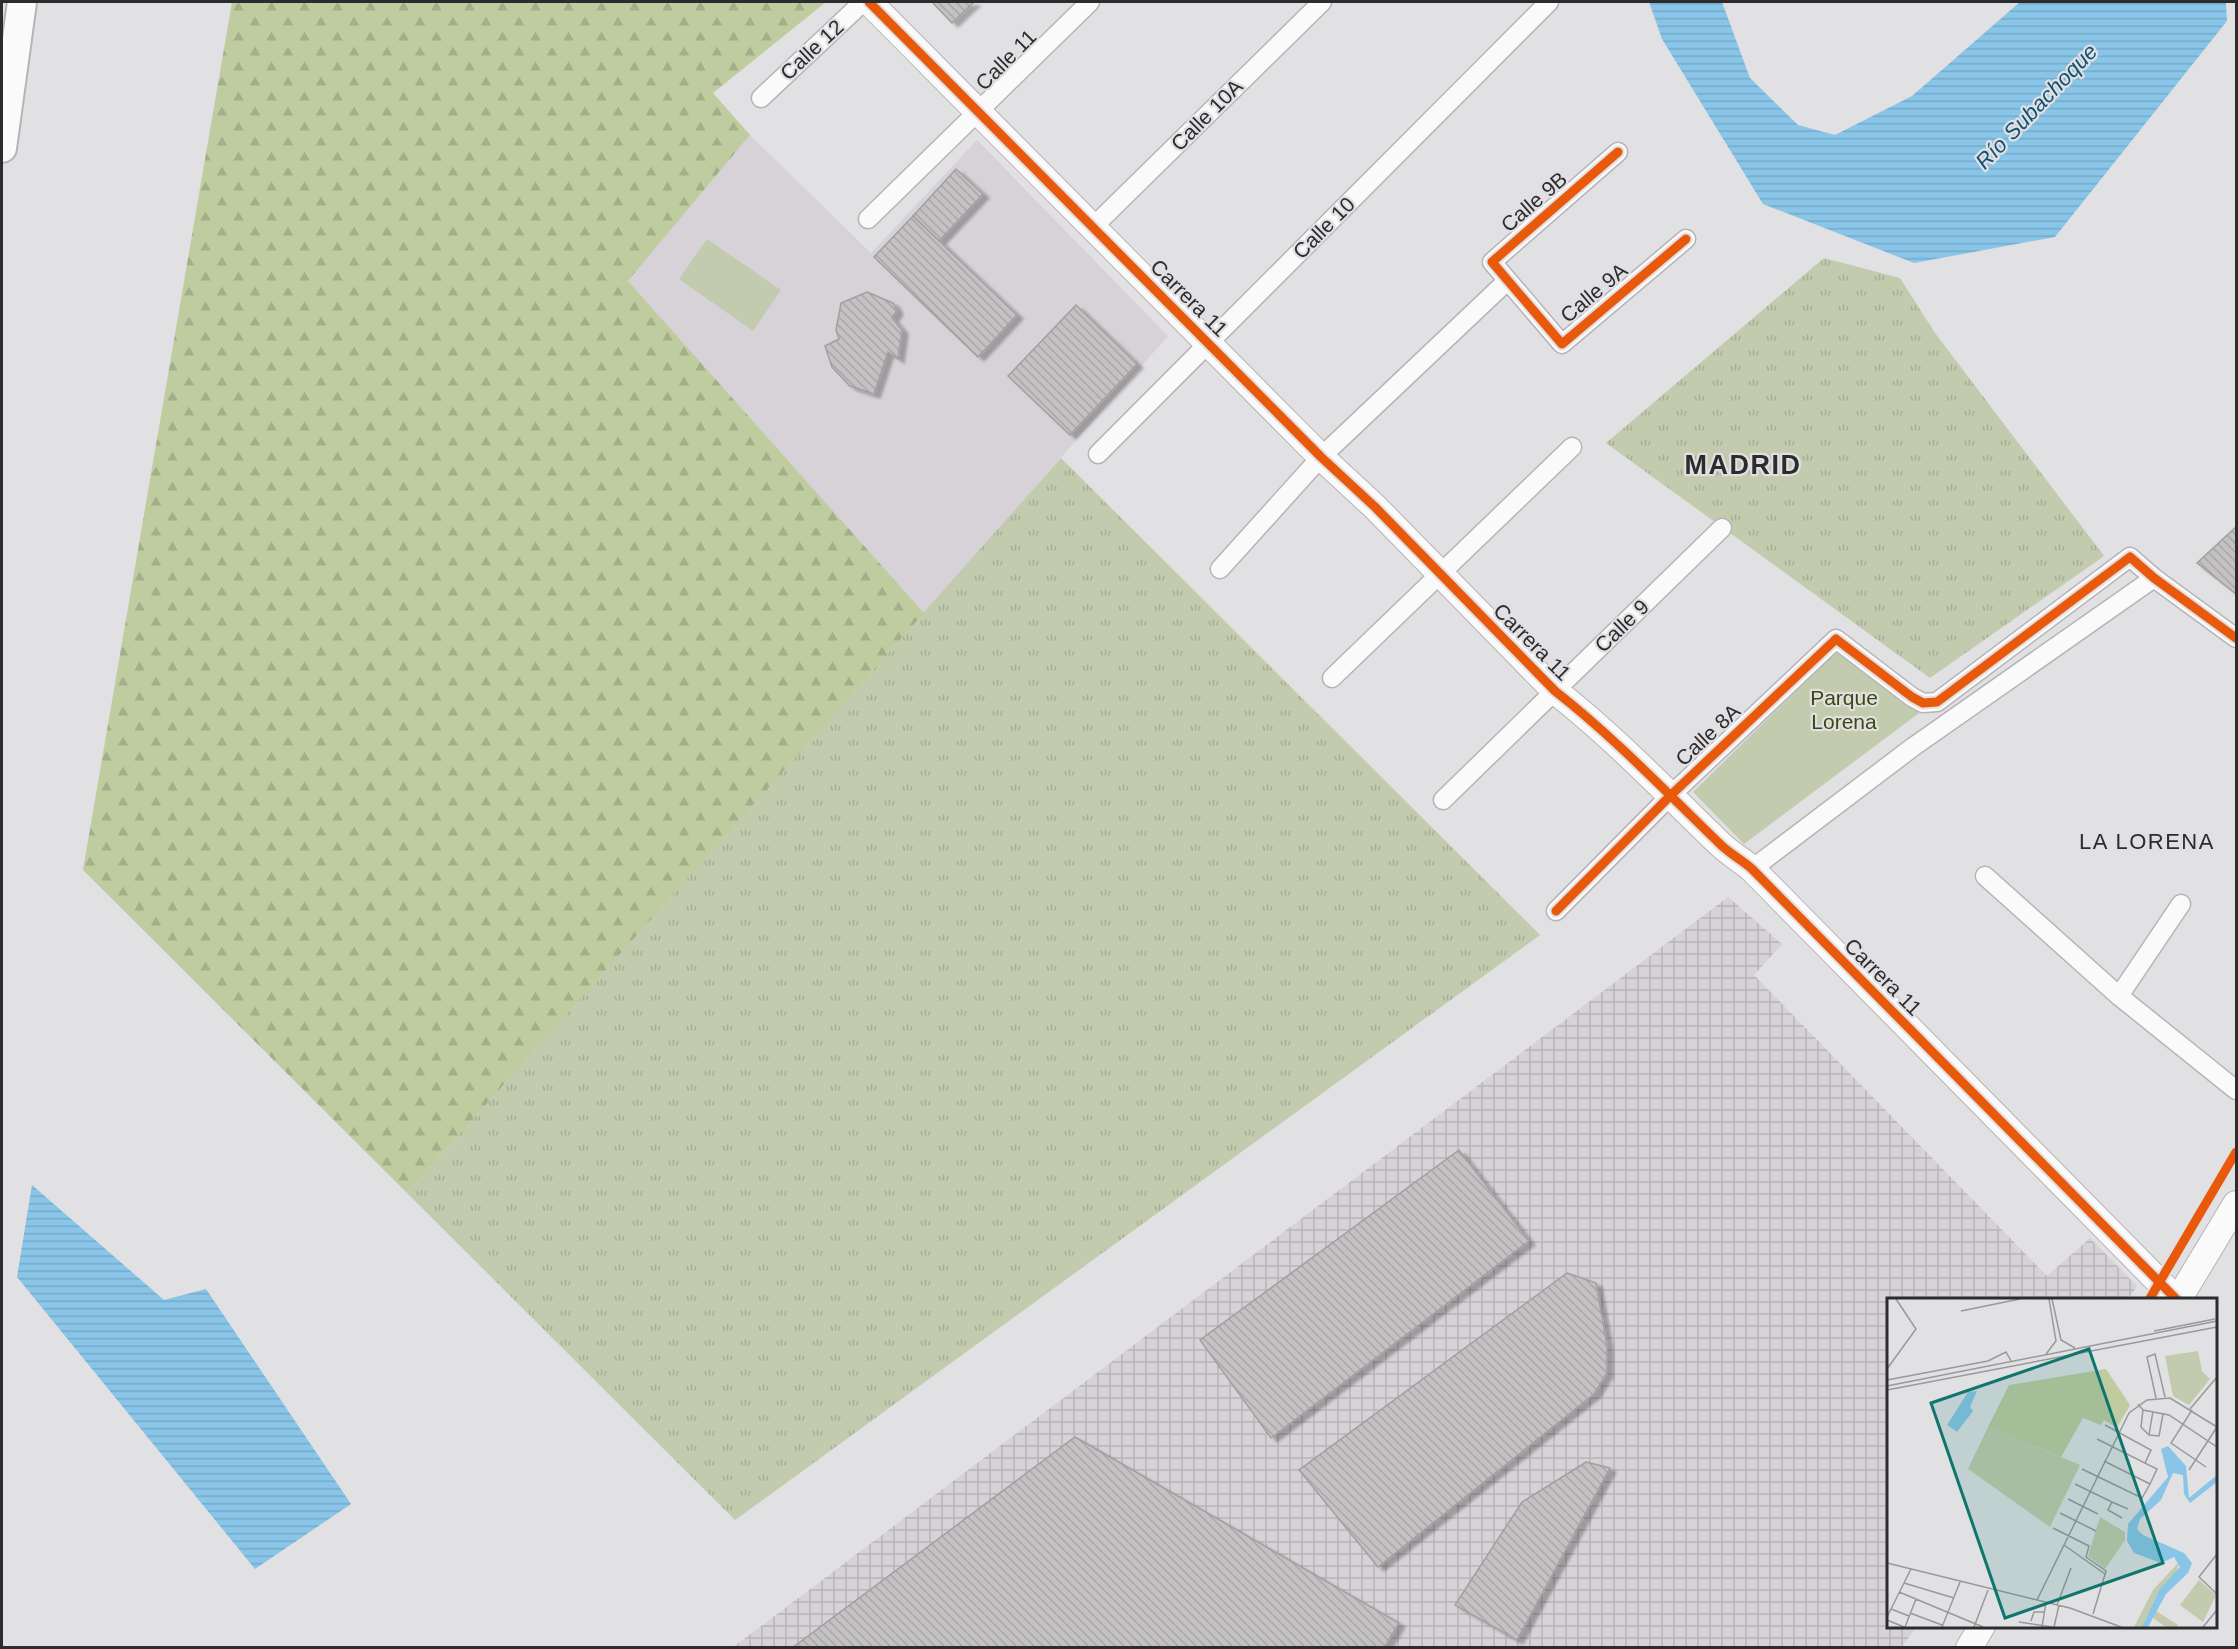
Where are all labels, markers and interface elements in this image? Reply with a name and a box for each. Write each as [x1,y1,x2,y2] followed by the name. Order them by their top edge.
[776,15,848,84] street label: Calle 12
[971,25,1040,94] street label: Calle 11
[1970,39,2102,174] water label: Río Subachoque
[1166,74,1247,155] street label: Calle 10A
[1496,167,1571,236] street label: Calle 9B
[1288,192,1359,263] street label: Calle 10
[1146,255,1232,341] street label: Carrera 11
[1556,258,1631,327] street label: Calle 9A
[1685,450,1802,480] district label: MADRID
[1590,595,1653,657] street label: Calle 9
[1489,599,1575,685] street label: Carrera 11
[1810,686,1878,733] park label: Parque Lorena
[1671,699,1745,770] street label: Calle 8A
[2079,829,2215,854] district label: LA LORENA
[1840,934,1926,1020] street label: Carrera 11
[1887,1298,2217,1628] inset map

